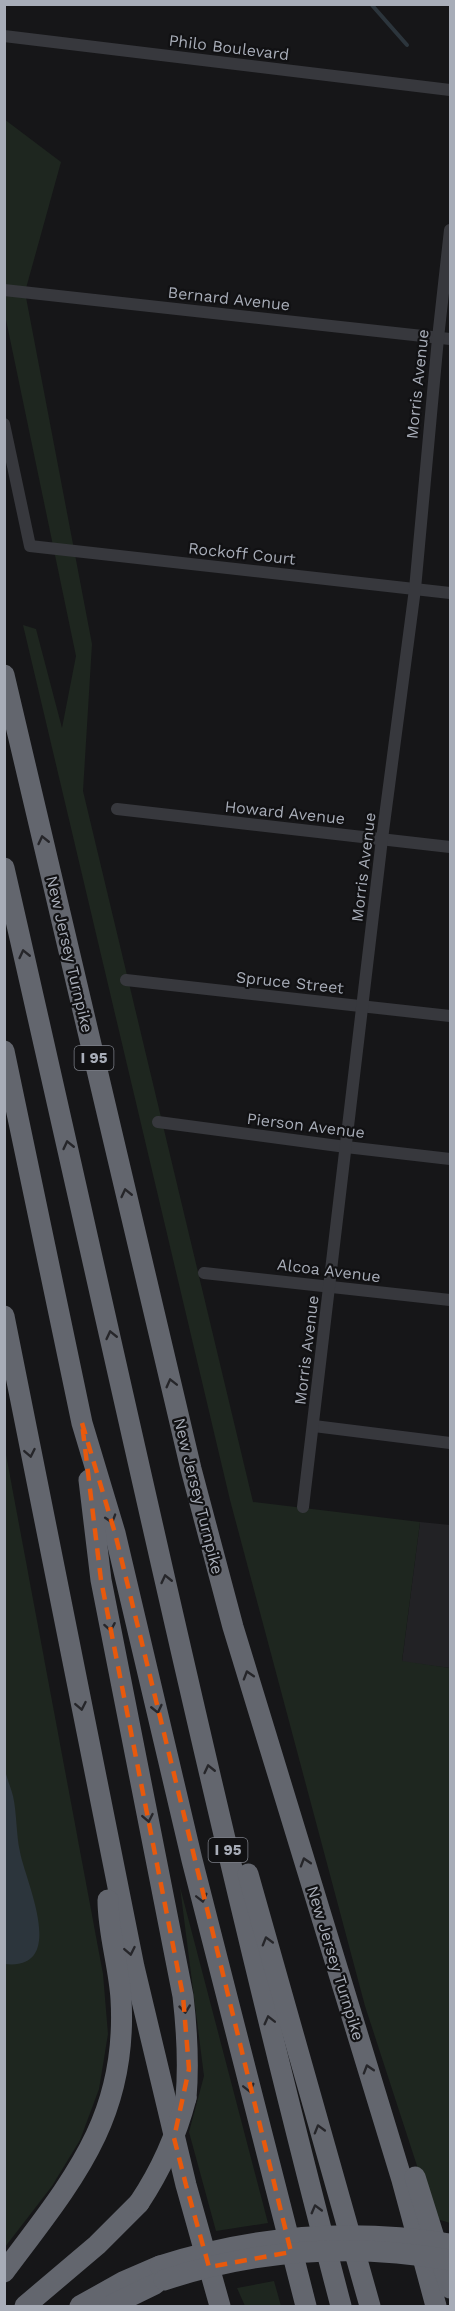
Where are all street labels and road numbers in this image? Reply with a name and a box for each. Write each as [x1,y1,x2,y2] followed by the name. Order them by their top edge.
[168,31,290,64] street label: Philo Boulevard
[167,283,291,314] street label: Bernard Avenue
[402,328,433,440] street label: Morris Avenue
[187,538,297,569] street label: Rockoff Court
[224,797,346,828] street label: Howard Avenue
[347,811,380,923] street label: Morris Avenue
[42,874,97,1034] street label: New Jersey Turnpike
[235,967,345,998] street label: Spruce Street
[74,1046,113,1070] road number: I 95
[246,1109,366,1142] street label: Pierson Avenue
[276,1255,382,1286] street label: Alcoa Avenue
[290,1294,323,1406] street label: Morris Avenue
[170,1416,227,1576] street label: New Jersey Turnpike
[208,1838,248,1862] road number: I 95
[303,1884,368,2043] street label: New Jersey Turnpike

